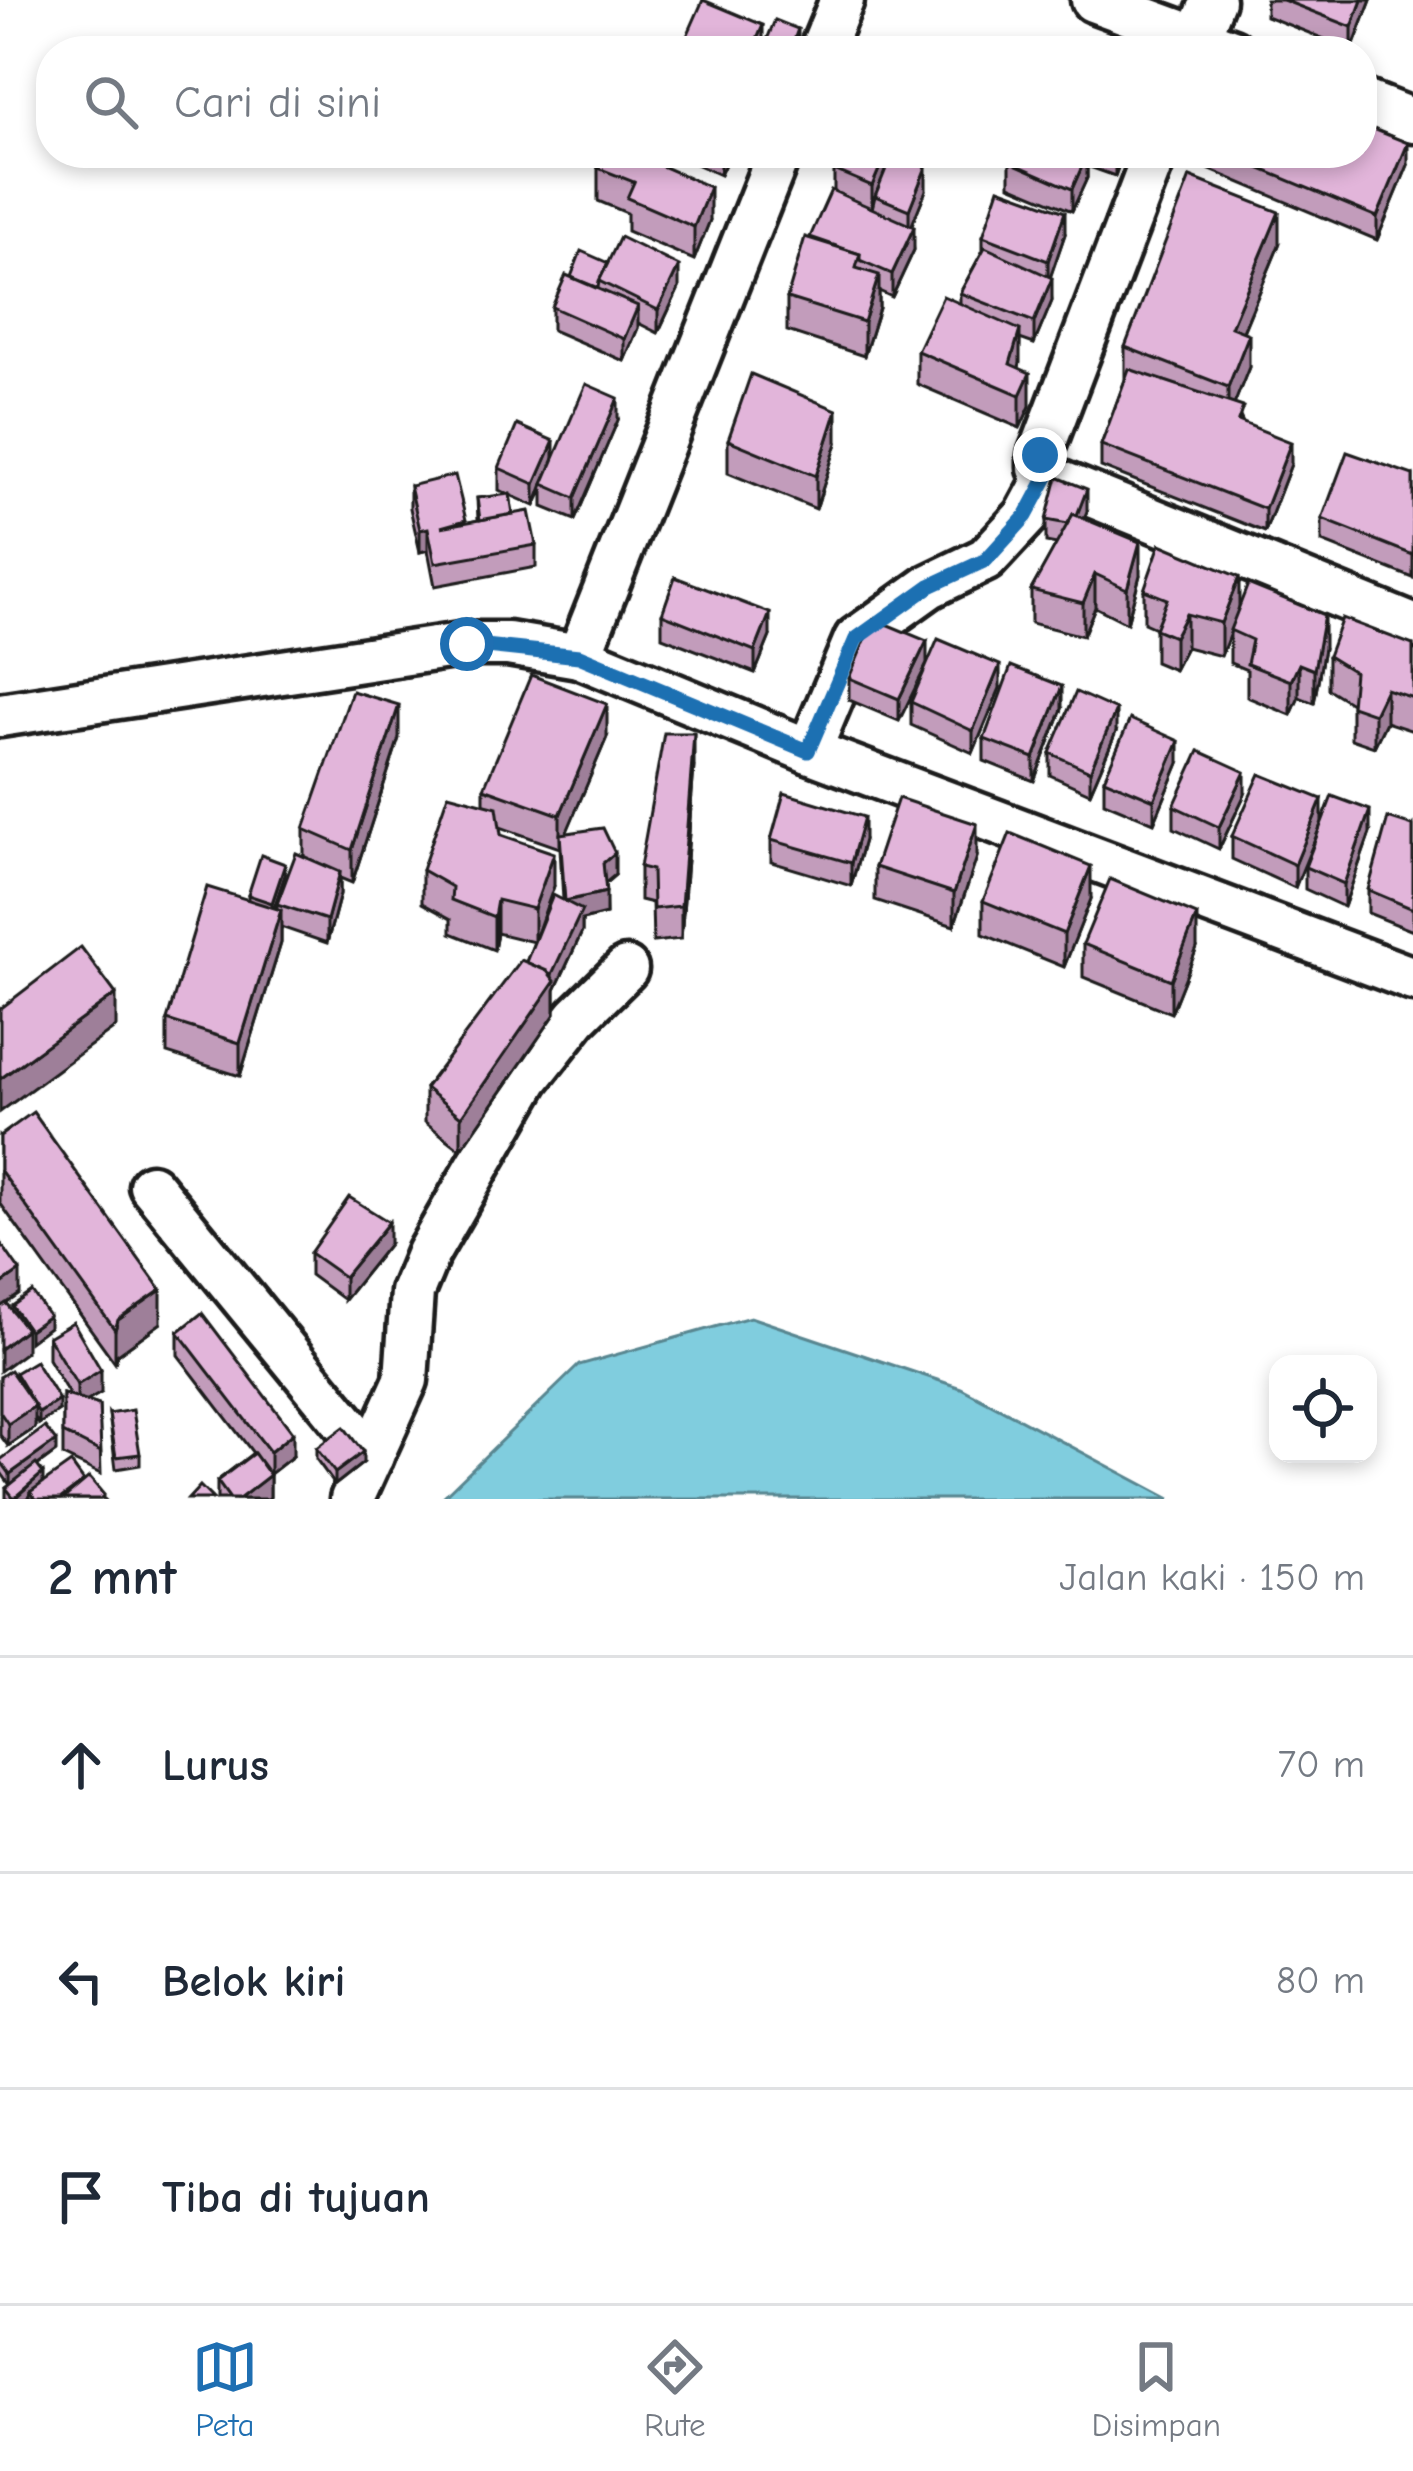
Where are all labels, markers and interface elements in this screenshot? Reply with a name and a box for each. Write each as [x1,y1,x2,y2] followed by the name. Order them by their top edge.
[36,36,1377,168] search box
[78,69,144,135] icon: search
[174,76,381,128] text: Cari di sini
[1013,428,1067,482] route end
[440,617,494,671] route start
[1269,1355,1377,1463] map controls
[1269,1355,1377,1463] button: locate
[48,1548,177,1607] text: 2 mnt
[1059,1555,1365,1600] text: Jalan kaki · 150 m
[48,1732,114,1798] icon: ahead
[162,1739,269,1791] text: Lurus
[1278,1742,1365,1787] text: 70 m
[48,1948,114,2014] icon: left
[162,1955,345,2007] text: Belok kiri
[1276,1958,1365,2003] text: 80 m
[48,2164,114,2230] icon: arrive
[162,2171,430,2223] text: Tiba di tujuan
[192,2334,258,2444] tab: Peta
[642,2334,708,2444] tab: Rute
[1092,2334,1221,2444] tab: Disimpan

